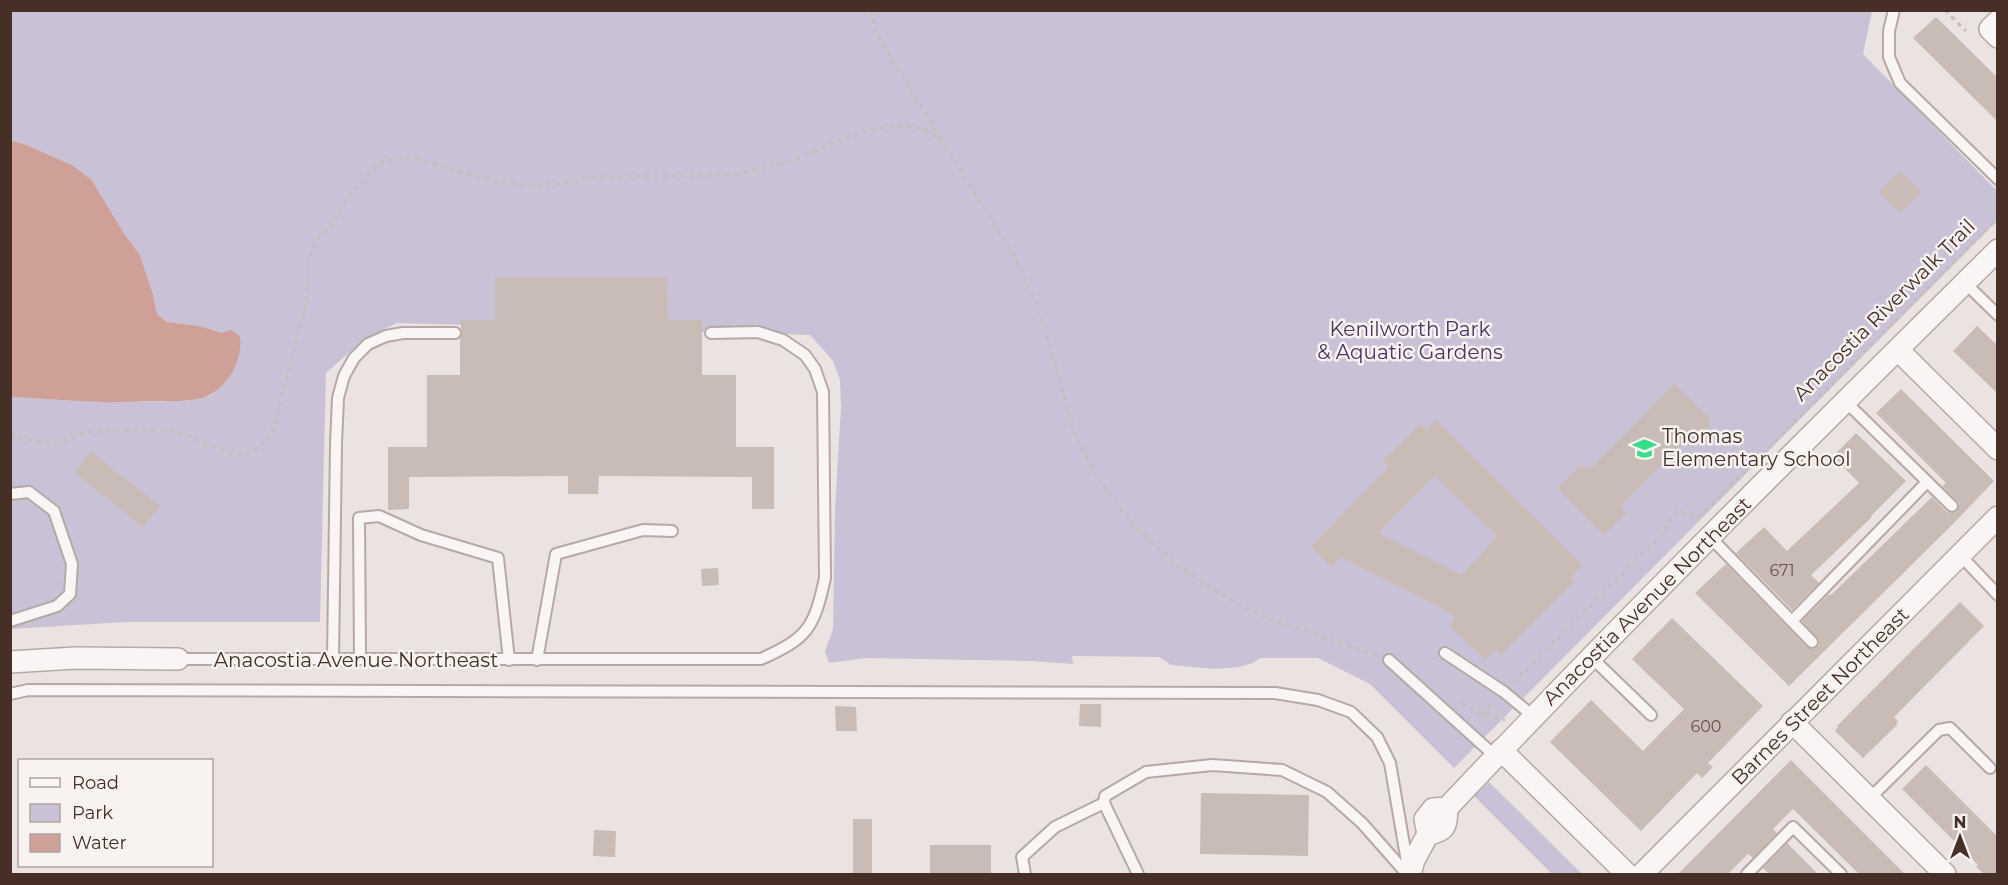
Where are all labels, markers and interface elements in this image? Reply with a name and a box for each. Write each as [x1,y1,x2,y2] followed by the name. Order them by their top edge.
[1788,214,1980,406] street label: Anacostia Riverwalk Trail
[1317,317,1503,364] park label: Kenilworth Park & Aquatic Gardens
[1662,424,1851,471] place label: Thomas Elementary School
[1631,435,1657,461] school or university icon: Thomas Elementary School
[1538,492,1756,710] street label: Anacostia Avenue Northeast
[1770,561,1794,580] house number: 671
[1726,602,1914,790] street label: Barnes Street Northeast
[214,648,498,672] street label: Anacostia Avenue Northeast
[1691,717,1721,736] house number: 600
[18,759,213,867] legend
[72,772,119,794] text: Road
[72,802,113,824] text: Park
[1930,807,1990,867] north arrow
[1954,813,1966,832] text: N
[72,832,127,854] text: Water

